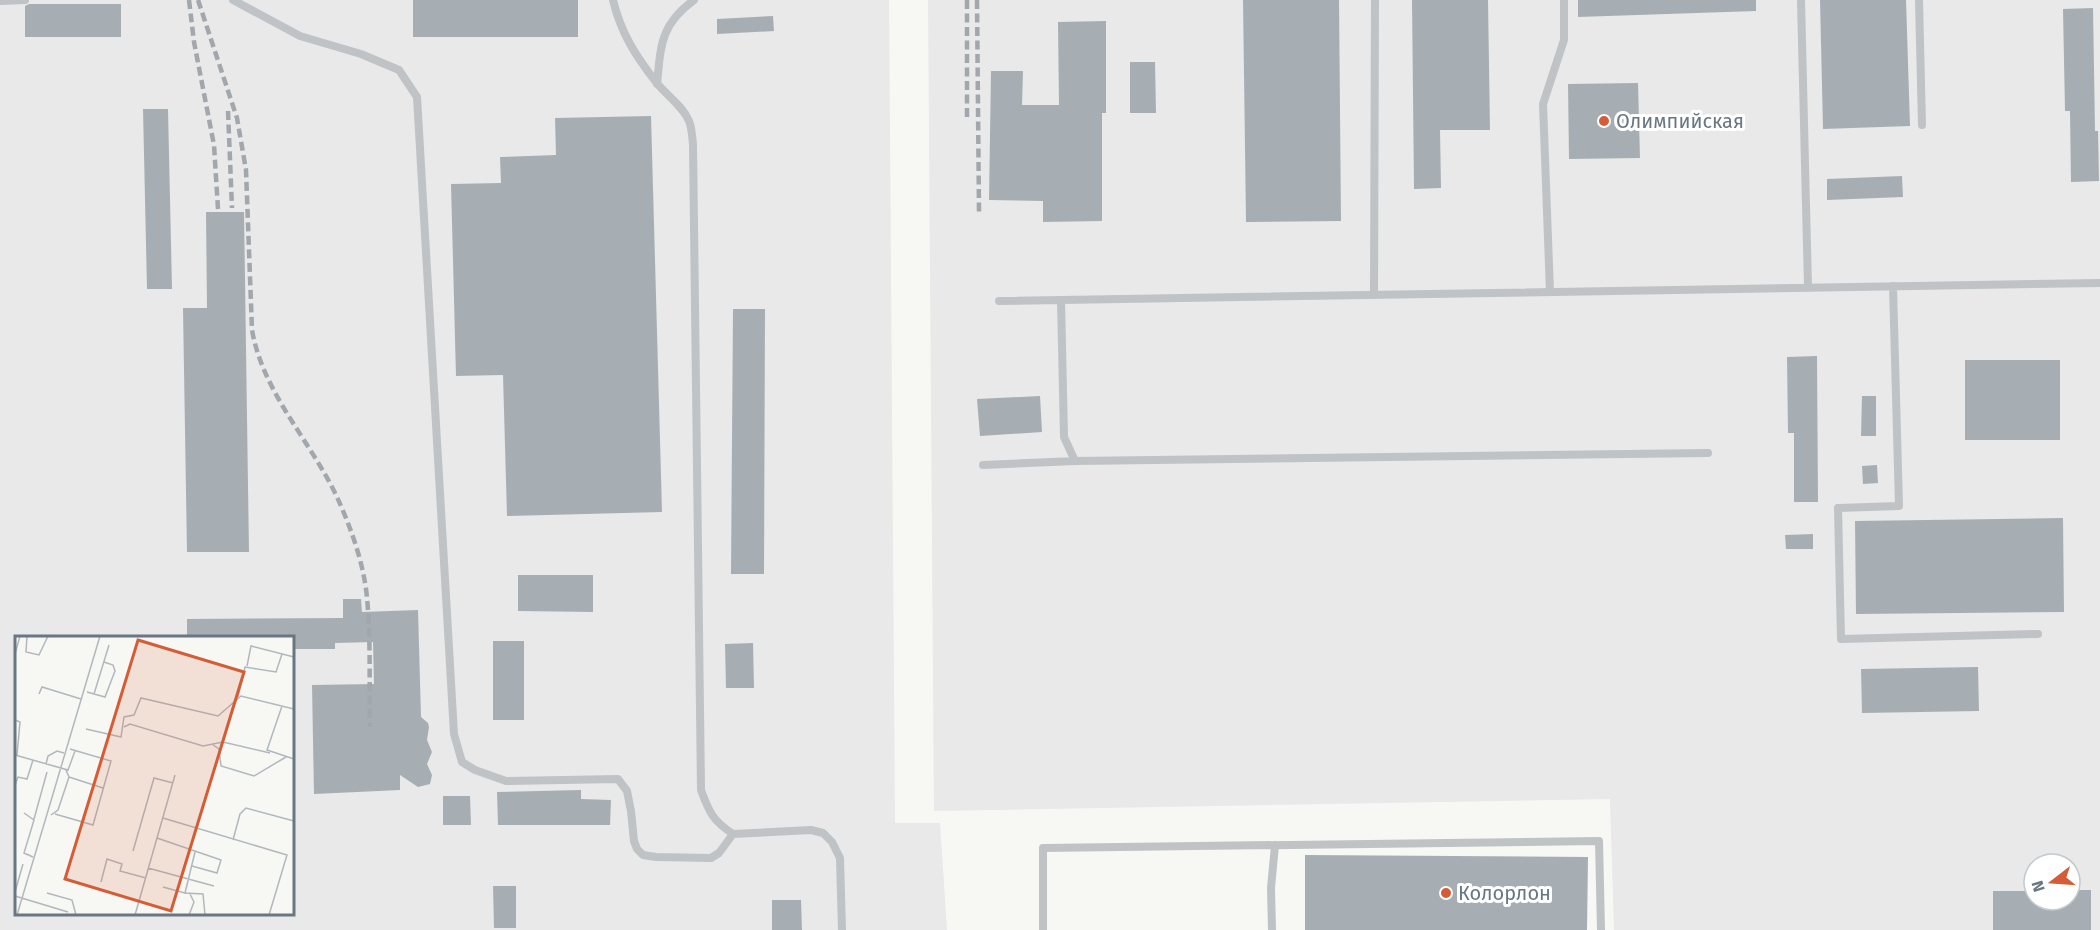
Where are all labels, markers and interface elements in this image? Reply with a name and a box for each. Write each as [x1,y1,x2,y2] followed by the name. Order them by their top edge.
[1616,109,1744,133] place label: Олимпийская
[1597,114,1611,128] marker: Олимпийская
[15,636,294,915] inset map
[2022,852,2082,912] north arrow
[2027,878,2049,894] text: N
[1458,881,1551,905] place label: Колорлон
[1439,886,1453,900] marker: Колорлон

